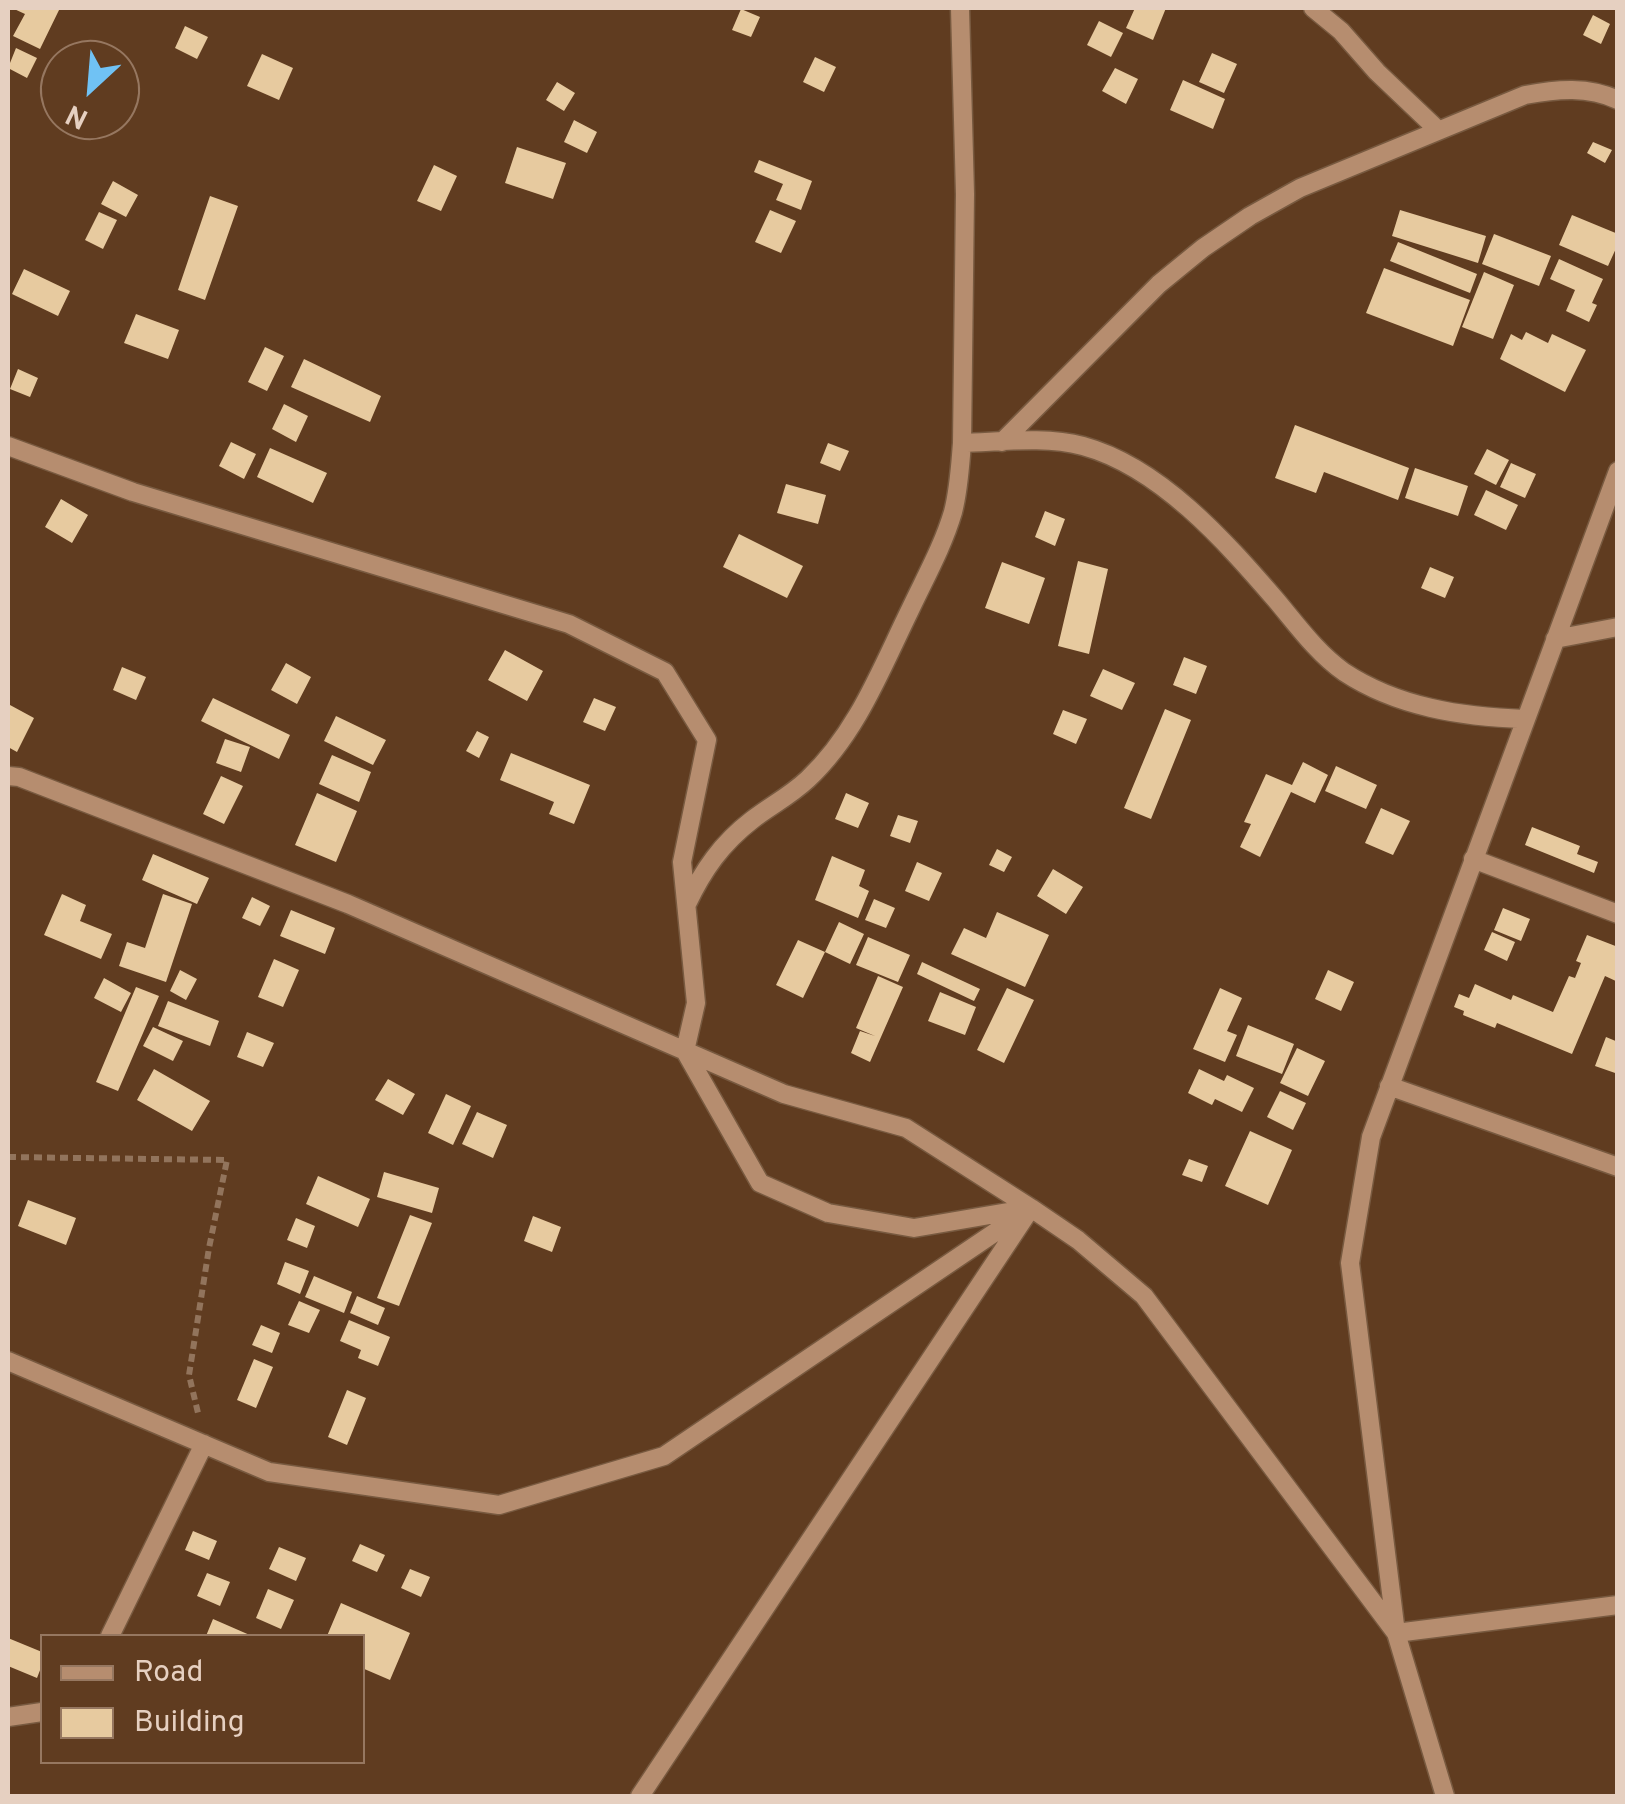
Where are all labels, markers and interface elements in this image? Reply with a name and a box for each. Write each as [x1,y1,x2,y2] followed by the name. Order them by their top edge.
[40,40,140,140] north arrow
[61,95,95,136] text: N
[40,1634,365,1764] legend
[134,1655,203,1692] text: Road
[134,1705,245,1742] text: Building

